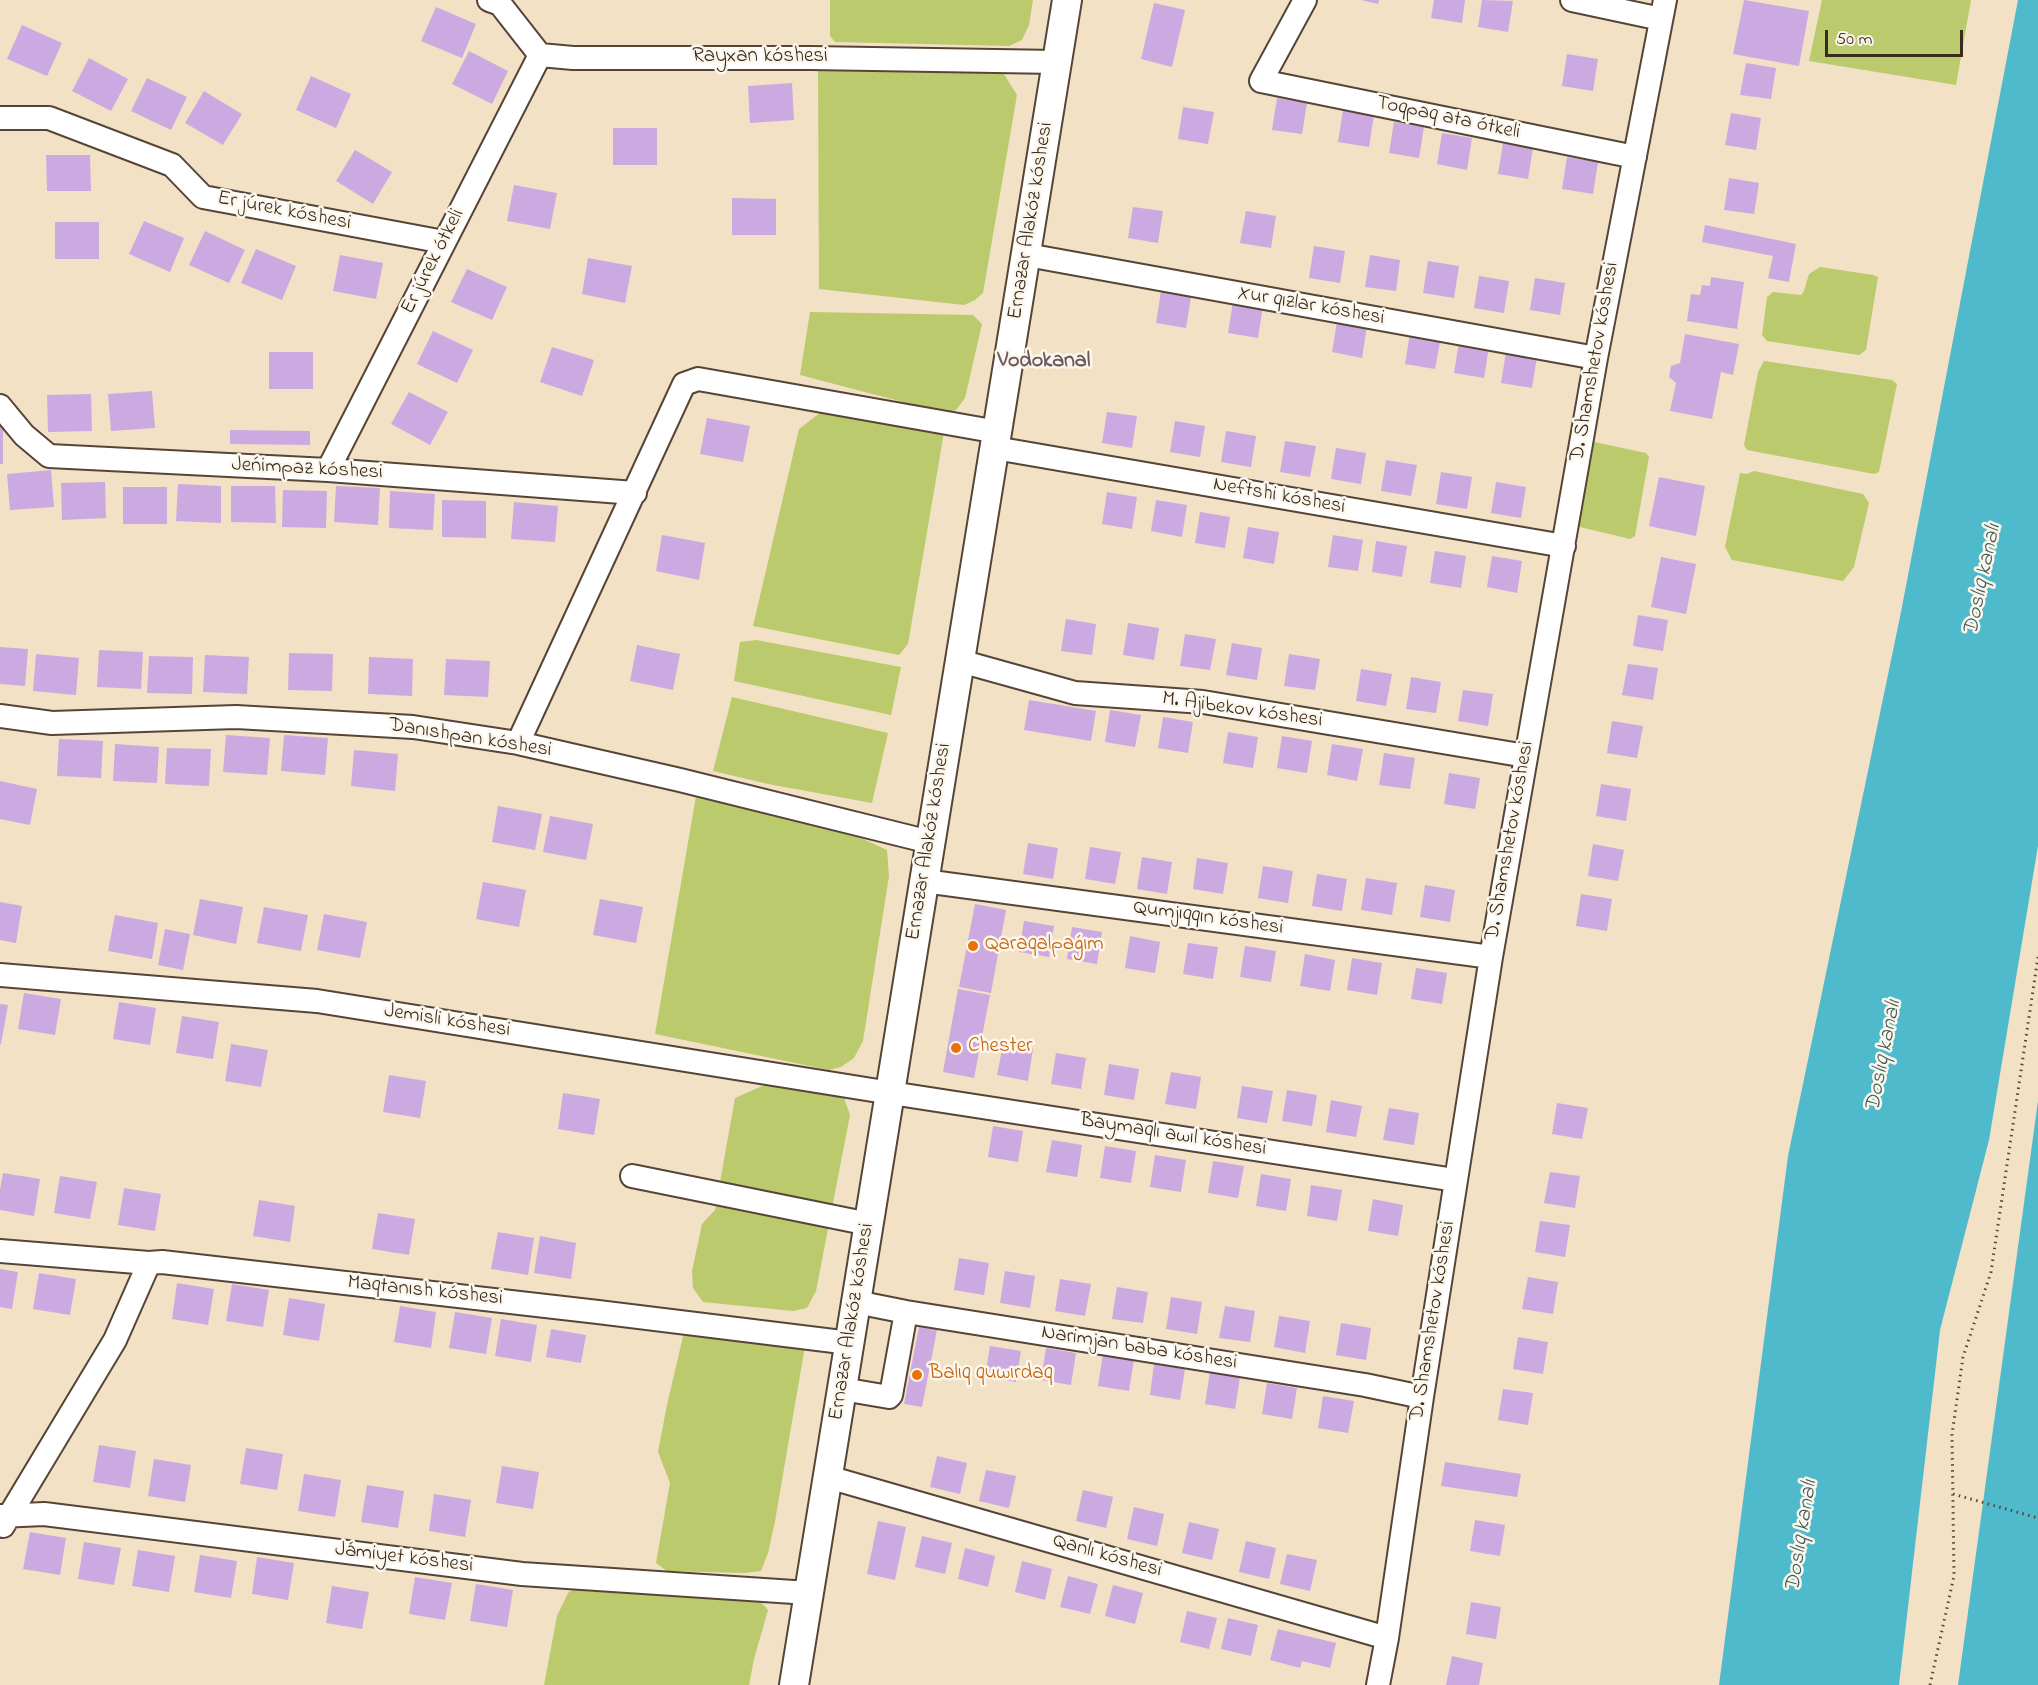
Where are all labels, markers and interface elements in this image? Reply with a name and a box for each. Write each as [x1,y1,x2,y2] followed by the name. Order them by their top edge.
[1828,18,1966,56] scale bar
[1836,27,1873,53] text: 50 m
[692,45,828,71] street label: Rayxan kóshesi
[1374,91,1522,147] street label: Toqpaq ata ótkeli
[1004,121,1060,321] street label: Ernazar Alakóz kóshesi
[215,187,353,237] street label: Er júrek kóshesi
[397,205,471,319] street label: Er júrek ótkeli
[1566,260,1626,464] street label: D. Shamshetov kóshesi
[1236,282,1386,332] street label: Xur qızlar kóshesi
[998,349,1090,375] district label: Vodokanal
[231,453,383,487] street label: Jeńimpaz kóshesi
[1211,473,1347,521] street label: Neftshi kóshesi
[1959,522,2009,638] water label: Doslıq kanalı
[1160,687,1324,735] street label: M. Ajibekov kóshesi
[387,714,553,764] street label: Danıshpan kóshesi
[1481,739,1541,943] street label: D. Shamshetov kóshesi
[902,742,958,942] street label: Ernazar Alakóz kóshesi
[1131,896,1285,942] street label: Qumjıqqın kóshesi
[985,933,1104,959] place label: Qaraqalpaǵım
[966,939,980,953] marker: Qaraqalpaǵım
[1861,998,1909,1114] water label: Doslıq kanalı
[382,1000,512,1044] street label: Jemisli kóshesi
[968,1035,1033,1061] place label: Chester
[949,1041,963,1055] marker: Chester
[1078,1109,1268,1163] street label: Baymaqlı awıl kóshesi
[1406,1219,1462,1423] street label: D. Shamshetov kóshesi
[825,1222,881,1422] street label: Ernazar Alakóz kóshesi
[346,1271,504,1313] street label: Maqtanısh kóshesi
[1039,1321,1239,1377] street label: Narimjan baba kóshesi
[929,1362,1052,1388] place label: Balıq quwırdaq
[910,1368,924,1382] marker: Balıq quwırdaq
[1781,1478,1825,1594] water label: Doslıq kanalı
[1049,1529,1165,1585] street label: Qanlı kóshesi
[333,1538,475,1580] street label: Jámiyet kóshesi

